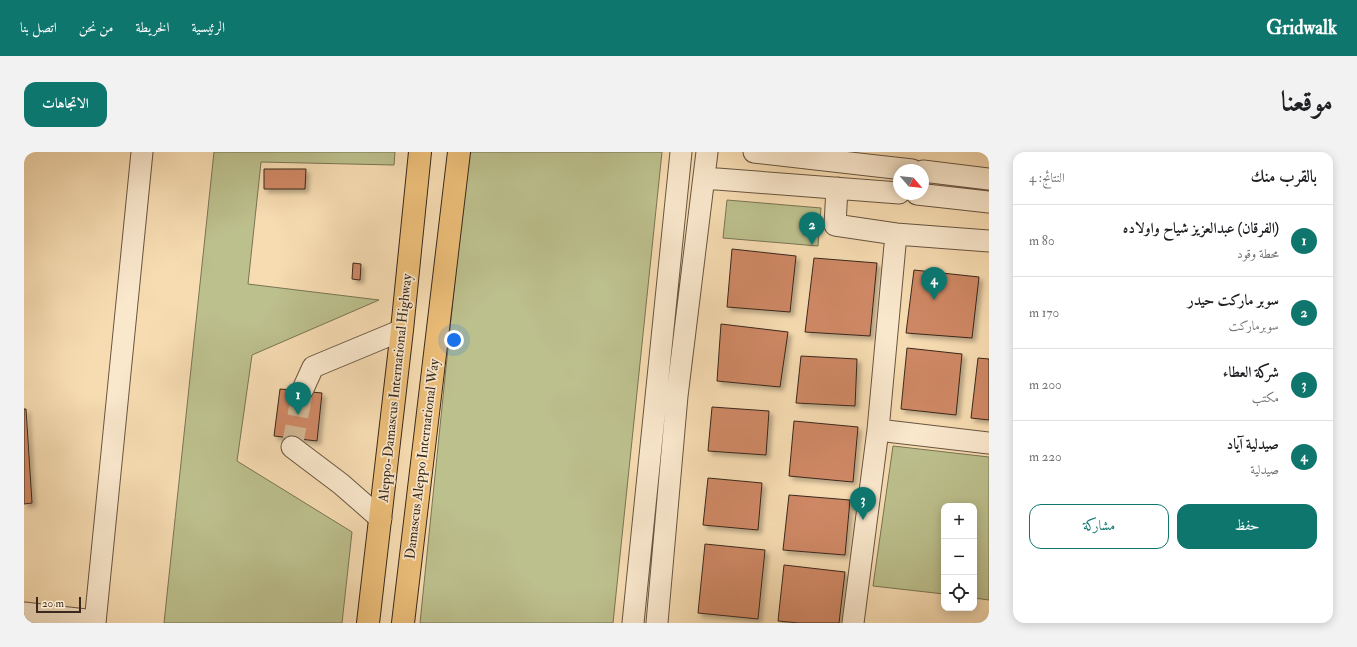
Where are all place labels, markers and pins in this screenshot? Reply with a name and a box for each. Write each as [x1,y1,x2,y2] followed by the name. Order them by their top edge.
[799,212,825,245] pin: 2
[921,267,947,300] pin: 4
[285,382,311,415] pin: 1
[850,487,876,520] pin: 3

